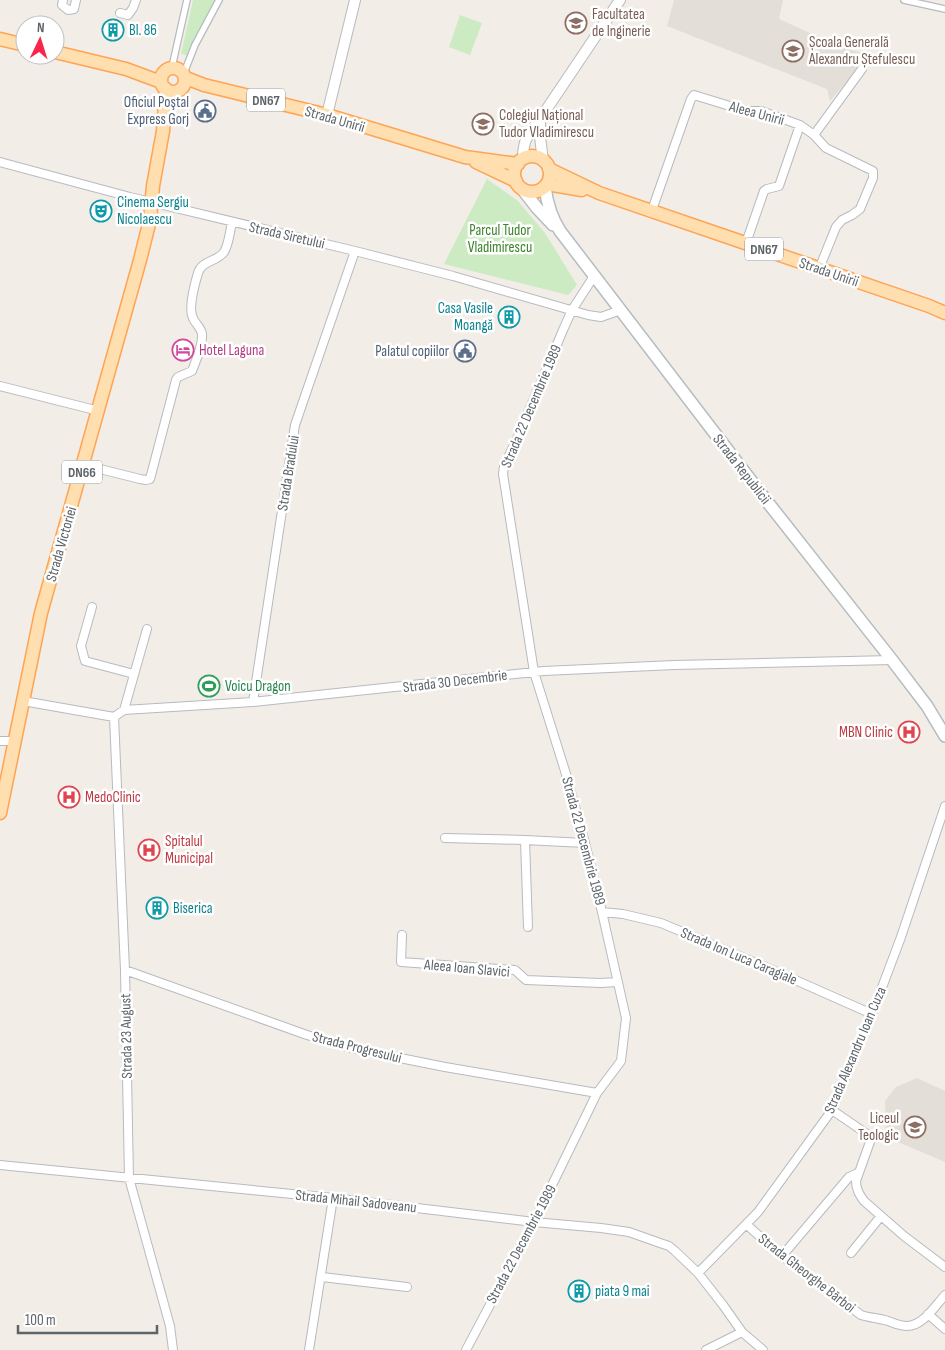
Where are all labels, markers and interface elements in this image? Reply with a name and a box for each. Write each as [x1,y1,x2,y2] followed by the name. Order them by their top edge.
[592,5,650,41] place label: Facultatea de Inginerie
[564,11,588,35] school or university icon: Facultatea de Inginerie
[15,15,65,65] north arrow
[101,18,125,42] building icon: Bl. 86
[37,19,45,36] text: N
[129,21,157,40] place label: Bl. 86
[808,33,915,69] place label: Școala Generală Alexandru Ștefulescu
[781,39,805,63] school or university icon: Școala Generală Alexandru Ștefulescu
[247,88,285,112] road number: DN67
[124,93,189,129] place label: Oficiul Poştal Express Gorj
[726,97,787,130] street label: Aleea Unirii
[193,99,217,123] public building icon: Oficiul Poştal Express Gorj
[303,102,367,137] street label: Strada Unirii
[499,106,594,142] place label: Colegiul Național Tudor Vladimirescu
[471,112,495,136] school or university icon: Colegiul Național Tudor Vladimirescu
[117,193,189,229] place label: Cinema Sergiu Nicolaescu
[89,199,113,223] theatre icon: Cinema Sergiu Nicolaescu
[247,218,327,253] street label: Strada Siretului
[468,221,532,257] park label: Parcul Tudor Vladimirescu
[745,238,783,260] road number: DN67
[797,253,861,292] street label: Strada Unirii
[438,299,493,335] place label: Casa Vasile Moangă
[497,305,521,329] building icon: Casa Vasile Moangă
[171,338,195,362] hotel icon: Hotel Laguna
[453,339,477,363] public building icon: Palatul copiilor
[199,341,265,360] place label: Hotel Laguna
[375,342,450,361] place label: Palatul copiilor
[497,342,566,471] street label: Strada 22 Decembrie 1989
[708,430,775,508] street label: Strada Republicii
[273,434,304,512] street label: Strada Bradului
[62,461,102,484] road number: DN66
[42,504,81,584] street label: Strada Victoriei
[402,666,508,697] street label: Strada 30 Decembrie
[197,674,221,698] sports icon: Voicu Dragon
[225,677,291,696] place label: Voicu Dragon
[897,720,921,744] hospital icon: MBN Clinic
[839,723,893,742] place label: MBN Clinic
[557,775,610,907] street label: Strada 22 Decembrie 1989
[57,785,81,809] hospital icon: MedoClinic
[85,788,141,807] place label: MedoClinic
[165,832,213,868] place label: Spitalul Municipal
[137,838,161,862] hospital icon: Spitalul Municipal
[145,896,169,920] building icon: Biserica
[173,899,213,918] place label: Biserica
[678,923,800,990] street label: Strada Ion Luca Caragiale
[422,955,511,982] street label: Aleea Ioan Slavici
[820,984,891,1116] street label: Strada Alexandru Ioan Cuza
[116,993,137,1079] street label: Strada 23 August
[310,1027,404,1068] street label: Strada Progresului
[858,1109,899,1145] place label: Liceul Teologic
[903,1115,927,1139] school or university icon: Liceul Teologic
[482,1182,561,1307] street label: Strada 22 Decembrie 1989
[294,1186,418,1217] street label: Strada Mihail Sadoveanu
[754,1230,859,1317] street label: Strada Gheorghe Bărboi
[567,1279,591,1303] building icon: piata 9 mai
[595,1282,650,1301] place label: piata 9 mai
[18,1302,156,1334] scale bar
[25,1311,56,1330] text: 100 m

